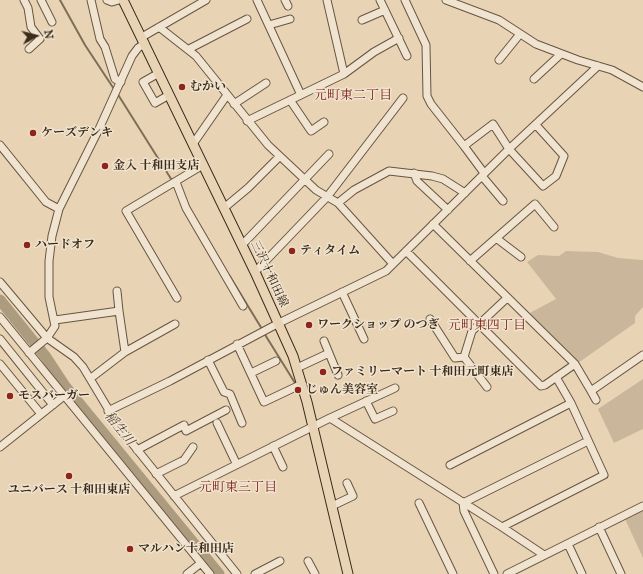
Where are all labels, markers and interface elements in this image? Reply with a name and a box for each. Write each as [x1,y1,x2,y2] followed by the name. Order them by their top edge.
[16,16,56,56] north arrow
[41,29,55,40] text: N
[190,80,226,94] place label: むかい
[177,82,187,92] marker: むかい
[314,88,392,104] district label: 元町東二丁目
[41,126,113,140] place label: ケーズデンキ
[28,128,38,138] marker: ケーズデンキ
[113,159,200,173] place label: 金入 十和田支店
[100,161,110,171] marker: 金入 十和田支店
[35,238,95,252] place label: ハードオフ
[247,238,291,310] street label: 三沢十和田線
[22,240,32,250] marker: ハードオフ
[300,244,360,258] place label: ティタイム
[287,246,297,256] marker: ティタイム
[317,318,440,332] place label: ワークショップ のつぎ
[448,318,526,334] district label: 元町東四丁目
[304,320,314,330] marker: ワークショップ のつぎ
[331,365,514,379] place label: ファミリーマート 十和田元町東店
[318,367,328,377] marker: ファミリーマート 十和田元町東店
[306,383,378,397] place label: じゅん美容室
[293,385,303,395] marker: じゅん美容室
[18,389,90,403] place label: モスバーガー
[5,391,15,401] marker: モスバーガー
[101,409,137,449] water label: 稲生川
[64,471,74,481] marker: ユニバース 十和田東店
[199,480,277,496] district label: 元町東三丁目
[8,483,130,497] place label: ユニバース 十和田東店
[138,542,234,556] place label: マルハン十和田店
[125,544,135,554] marker: マルハン十和田店

